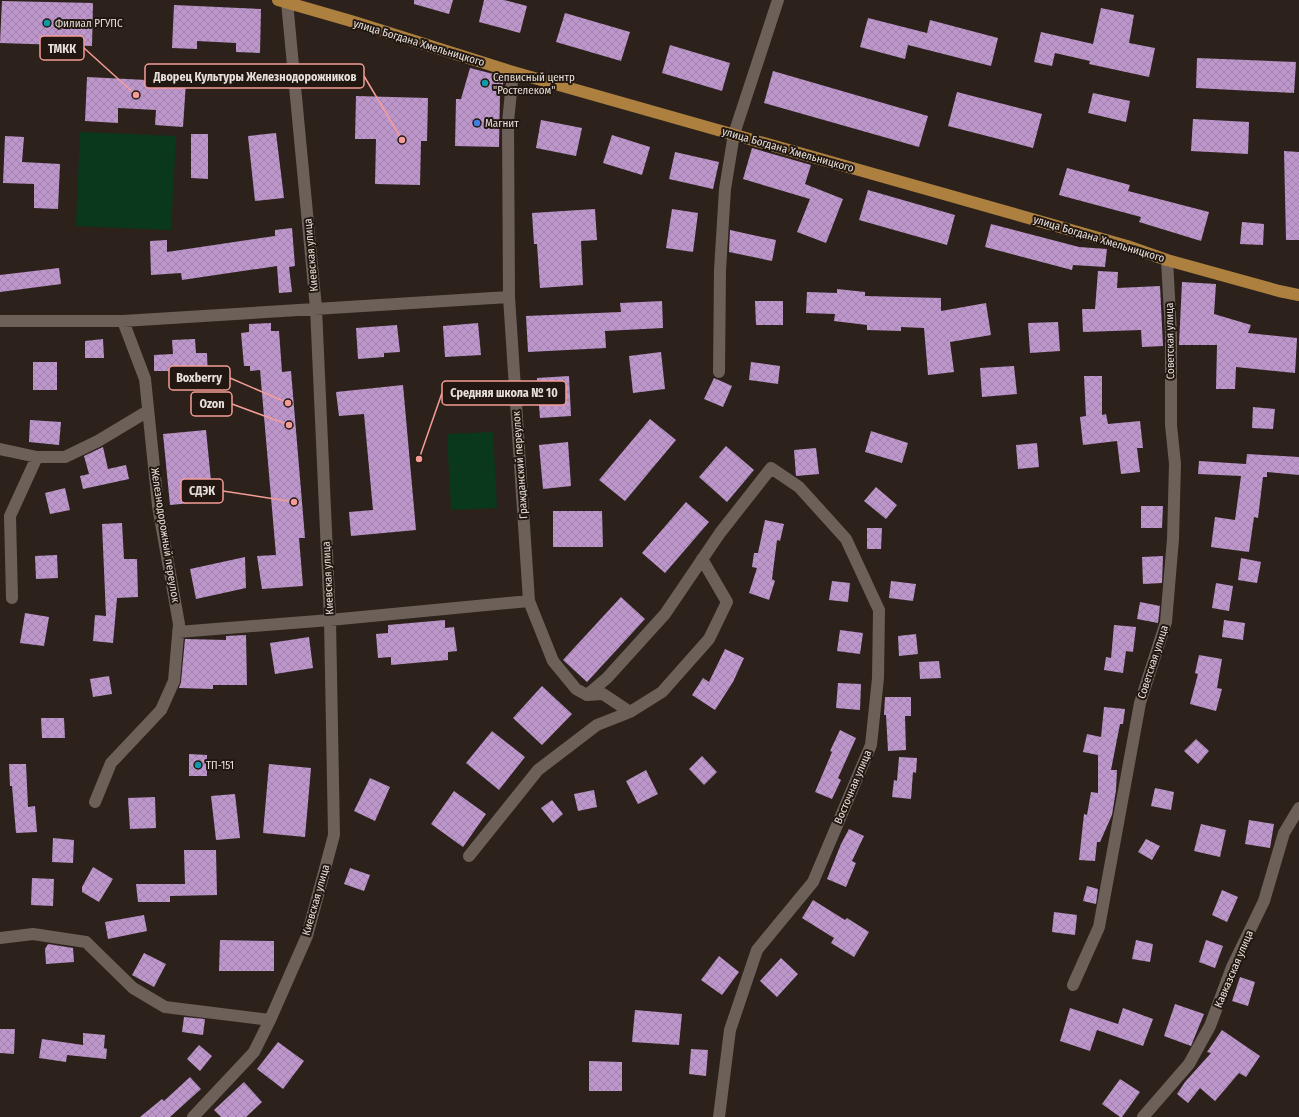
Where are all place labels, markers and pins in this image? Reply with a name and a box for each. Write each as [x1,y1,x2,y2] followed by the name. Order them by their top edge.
[55,17,123,30] place label: Филиал РГУПС
[42,18,52,28] marker: Филиал РГУПС
[40,36,84,60] callout: ТМКК
[145,64,364,88] callout: Дворец Культуры Железнодорожников
[493,71,575,97] place label: Сепвисный центр "Ростелеком"
[480,78,490,88] marker: Сепвисный центр "Ростелеком"
[485,117,519,130] place label: Магнит
[472,118,482,128] marker: Магнит
[169,366,230,390] callout: Boxberry
[442,381,566,405] callout: Средняя школа № 10
[191,392,232,416] callout: Ozon
[181,479,223,503] callout: СДЭК
[206,759,234,772] place label: ТП-151
[193,760,203,770] marker: ТП-151

